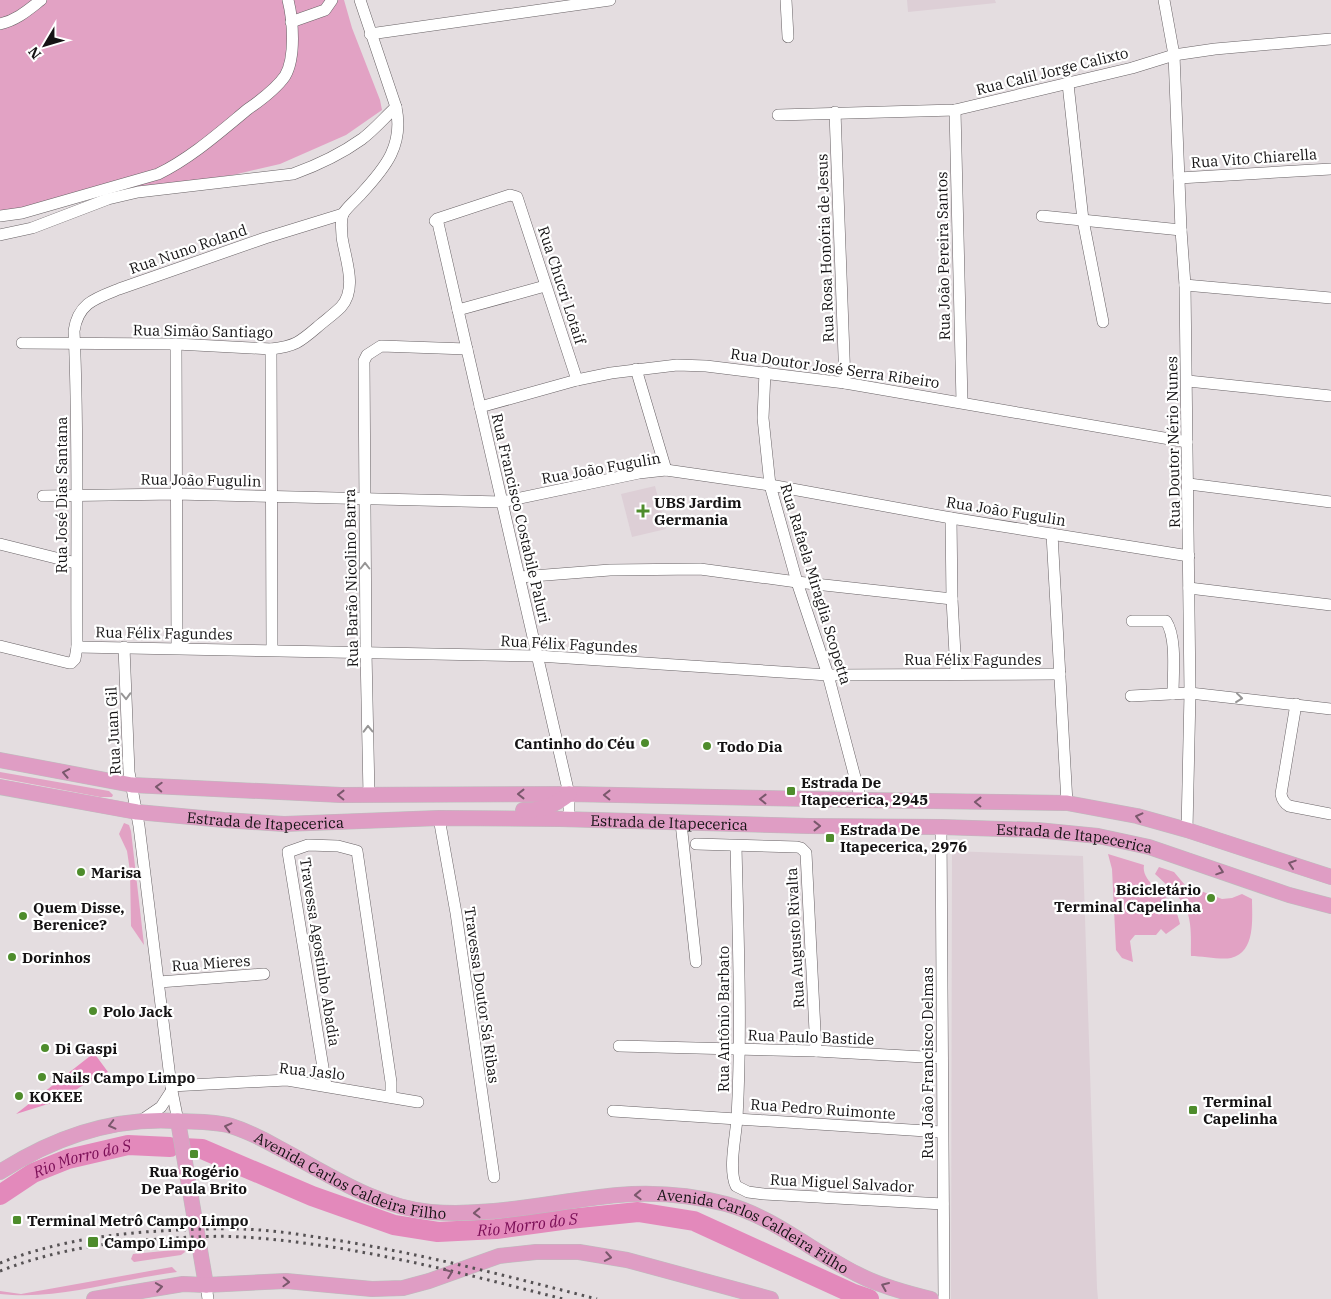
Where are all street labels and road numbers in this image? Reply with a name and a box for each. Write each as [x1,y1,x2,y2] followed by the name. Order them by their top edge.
[974,43,1130,99] street label: Rua Calil Jorge Calixto
[1190,144,1318,172] street label: Rua Vito Chiarella
[812,153,838,343] street label: Rua Rosa Honória de Jesus
[932,171,954,341] street label: Rua João Pereira Santos
[127,220,249,278] street label: Rua Nuno Roland
[534,224,590,347] street label: Rua Chucri Lotaif
[133,320,273,342] street label: Rua Simão Santiago
[729,344,941,392] street label: Rua Doutor José Serra Ribeiro
[1162,356,1184,528] street label: Rua Doutor Nério Nunes
[488,411,554,625] street label: Rua Francisco Costabile Paluri
[52,416,71,574] street label: Rua José Dias Santana
[540,448,663,488] street label: Rua João Fugulin
[140,469,262,491] street label: Rua João Fugulin
[776,481,856,687] street label: Rua Rafaela Miraglia Scopetta
[340,488,362,668] street label: Rua Barão Nicolino Barra
[945,492,1068,530] street label: Rua João Fugulin
[95,622,233,644] street label: Rua Félix Fagundes
[500,631,638,657] street label: Rua Félix Fagundes
[904,650,1042,669] street label: Rua Félix Fagundes
[101,686,125,776] street label: Rua Juan Gil
[186,807,344,834] street label: Estrada de Itapecerica
[590,810,748,834] street label: Estrada de Itapecerica
[996,819,1154,857] street label: Estrada de Itapecerica
[296,856,344,1048] street label: Travessa Agostinho Abadia
[782,867,808,1009] street label: Rua Augusto Rivalta
[460,905,504,1085] street label: Travessa Doutor Sá Ribas
[714,946,733,1092] street label: Rua Antônio Barbato
[171,951,251,975] street label: Rua Mieres
[918,967,937,1159] street label: Rua João Francisco Delmas
[747,1025,875,1049] street label: Rua Paulo Bastide
[278,1058,346,1084] street label: Rua Jaslo
[750,1094,896,1124] street label: Rua Pedro Ruimonte
[251,1127,447,1222] street label: Avenida Carlos Caldeira Filho
[770,1170,915,1196] street label: Rua Miguel Salvador
[657,1185,852,1277] street label: Avenida Carlos Caldeira Filho

